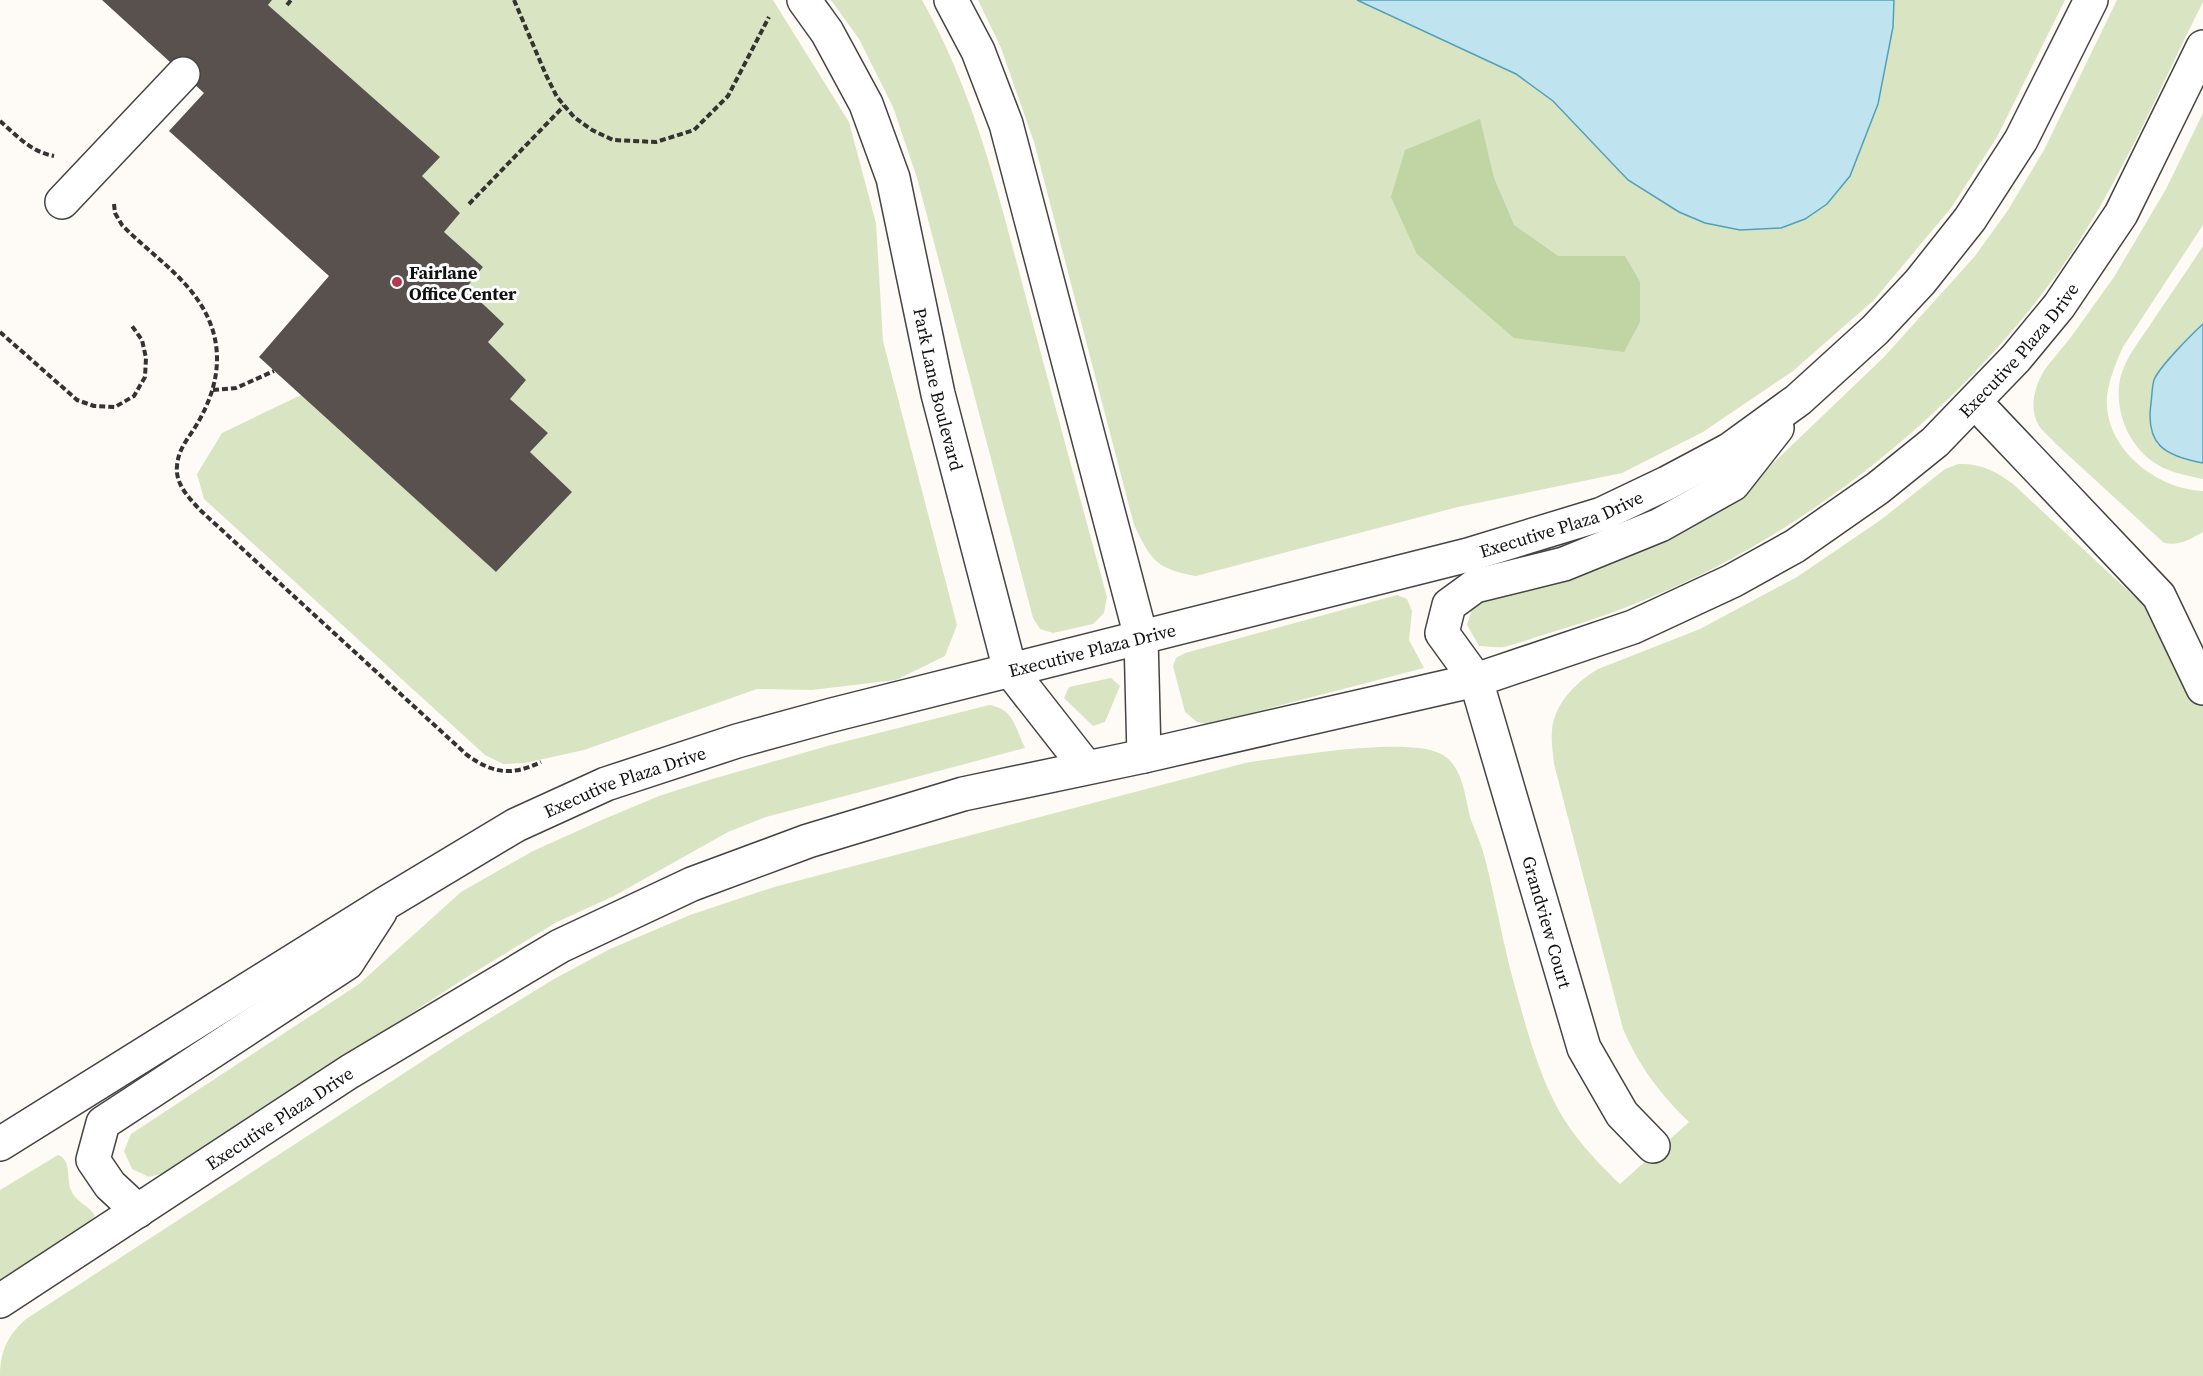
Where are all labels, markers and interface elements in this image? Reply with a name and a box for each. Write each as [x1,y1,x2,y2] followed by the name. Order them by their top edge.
[409,260,517,306] place label: Fairlane Office Center
[390,275,404,289] marker: Fairlane Office Center
[1953,278,2084,423] street label: Executive Plaza Drive
[908,305,970,473] street label: Park Lane Boulevard
[1476,484,1647,563] street label: Executive Plaza Drive
[1006,617,1178,683] street label: Executive Plaza Drive
[540,740,709,823] street label: Executive Plaza Drive
[1516,853,1578,991] street label: Grandview Court
[201,1060,358,1175] street label: Executive Plaza Drive

